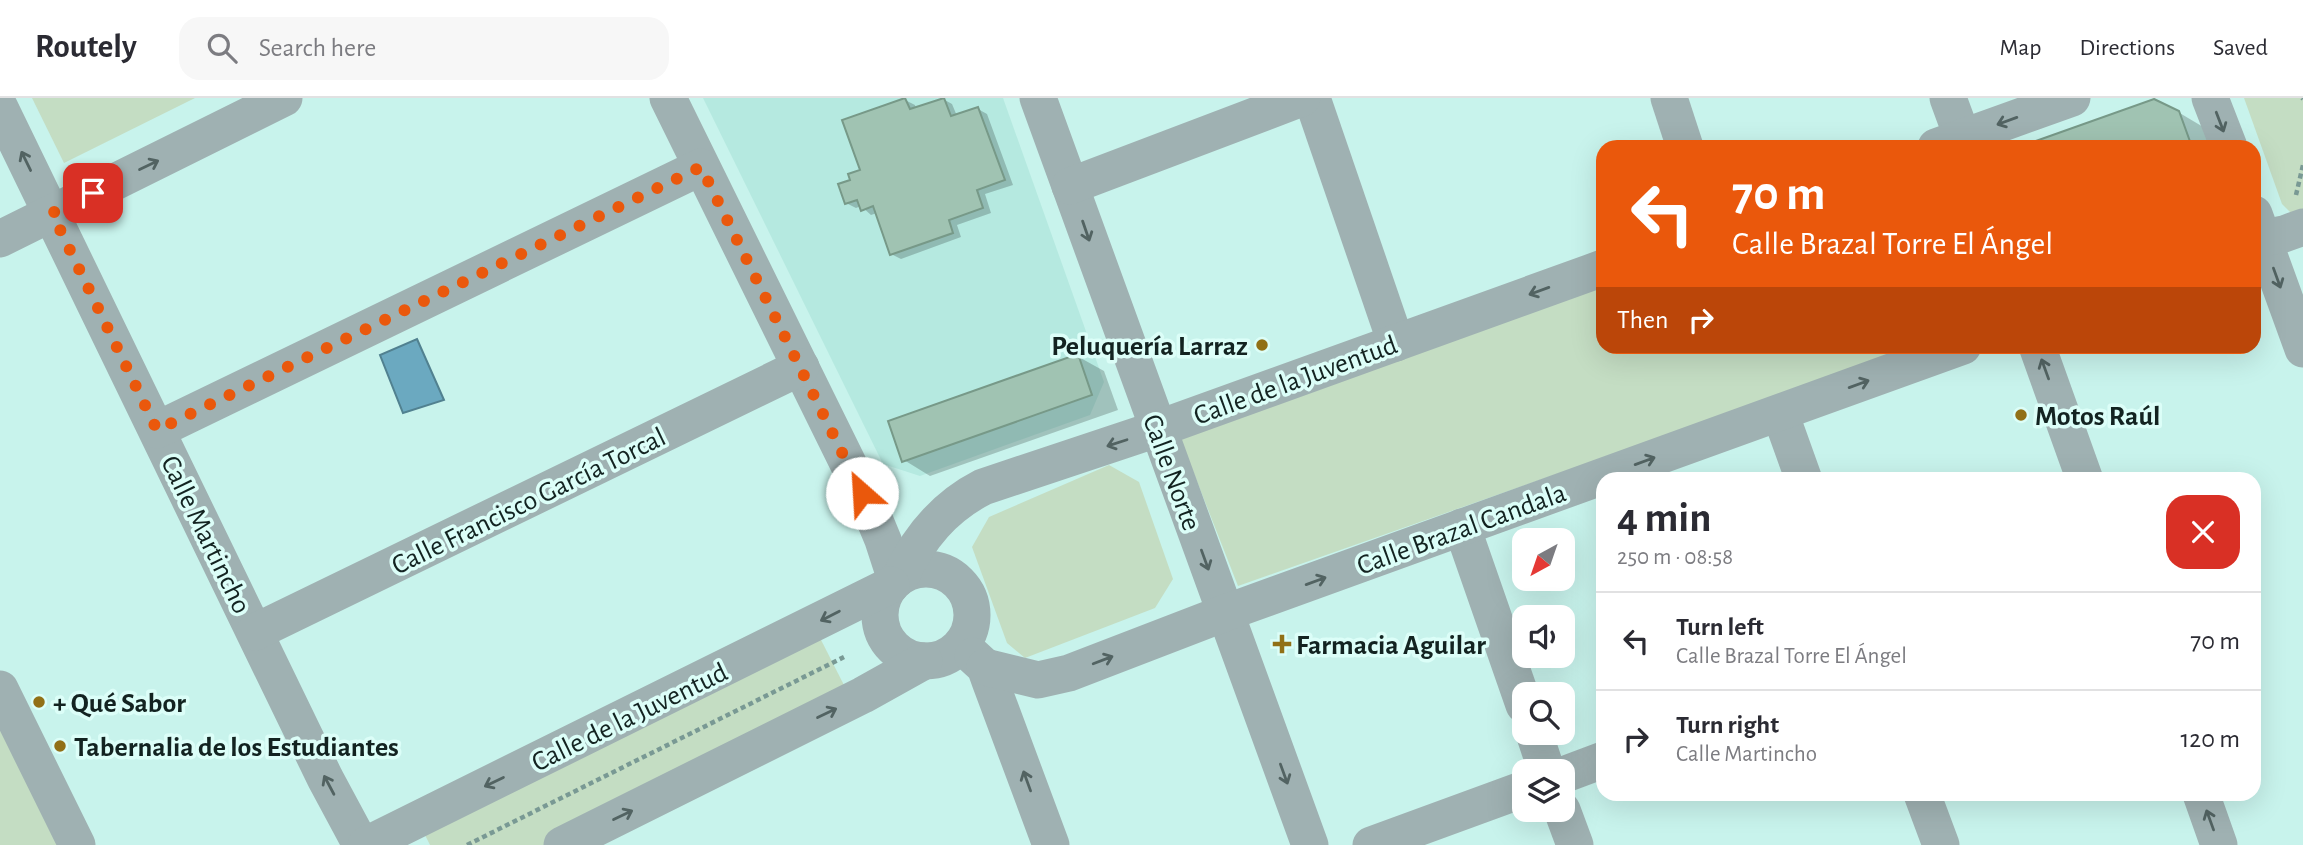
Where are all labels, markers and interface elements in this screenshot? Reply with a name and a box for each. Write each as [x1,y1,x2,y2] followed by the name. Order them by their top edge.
[179,17,669,80] search box
[203,29,241,67] icon: search
[35,31,137,64] text: Routely
[259,35,376,61] text: Search here
[1999,36,2041,60] text: Map
[2079,36,2175,60] text: Directions
[2213,36,2268,60] text: Saved
[2214,111,2227,133] one-way arrow
[1997,116,2019,128] one-way arrow
[19,151,33,172] one-way arrow
[138,158,159,172] one-way arrow
[63,163,123,223] pin
[1617,168,1708,259] icon: left
[1732,170,1826,219] text: 70 m
[74,174,112,212] icon: arrive
[1081,220,1093,242] one-way arrow
[1732,228,2053,260] text: Calle Brazal Torre El Ángel
[2272,267,2284,289] one-way arrow
[1528,286,1550,298] one-way arrow
[1682,301,1720,339] icon: right
[1617,307,1668,333] text: Then
[1190,331,1401,431] street label: Calle de la Juventud
[1051,333,1248,361] place label: Peluquería Larraz
[1254,337,1270,353] marker: Peluquería Larraz
[2038,359,2050,381] one-way arrow
[1848,377,1870,389] one-way arrow
[2035,403,2160,431] place label: Motos Raúl
[2013,407,2029,423] marker: Motos Raúl
[1137,411,1205,535] street label: Calle Norte
[388,423,670,580] street label: Calle Francisco García Torcal
[1107,438,1129,450] one-way arrow
[155,452,255,618] street label: Calle Martincho
[1634,454,1656,467] one-way arrow
[825,456,899,530] position arrow
[1353,479,1570,581] street label: Calle Brazal Candala
[2166,495,2240,569] button: close
[1617,497,1712,539] text: 4 min
[1512,528,1575,592] north arrow
[1512,528,1575,822] map controls
[1617,546,1733,569] text: 250 m · 08:58
[1200,549,1213,571] one-way arrow
[1305,573,1327,586] one-way arrow
[1512,605,1575,668] button: sound
[820,610,841,624] one-way arrow
[1676,614,1764,640] text: Turn left
[1617,622,1655,660] icon: left
[2190,628,2240,654] text: 70 m
[1296,632,1486,660] place label: Farmacia Aguilar
[1274,636,1290,652] marker: Farmacia Aguilar
[1676,645,1907,668] text: Calle Brazal Torre El Ángel
[1092,652,1113,665] one-way arrow
[527,658,732,777] street label: Calle de la Juventud
[1512,682,1575,745] button: search
[53,690,186,718] place label: + Qué Sabor
[31,694,47,710] marker: + Qué Sabor
[816,706,837,720] one-way arrow
[1676,712,1779,738] text: Turn right
[1617,720,1655,758] icon: right
[2180,726,2240,752] text: 120 m
[74,734,399,762] place label: Tabernalia de los Estudiantes
[52,738,68,754] marker: Tabernalia de los Estudiantes
[1676,743,1817,766] text: Calle Martincho
[1512,759,1575,822] button: layers
[1279,762,1291,784] one-way arrow
[1020,770,1033,792] one-way arrow
[322,775,335,796] one-way arrow
[484,775,505,789] one-way arrow
[612,807,633,821] one-way arrow
[2203,809,2215,831] one-way arrow

